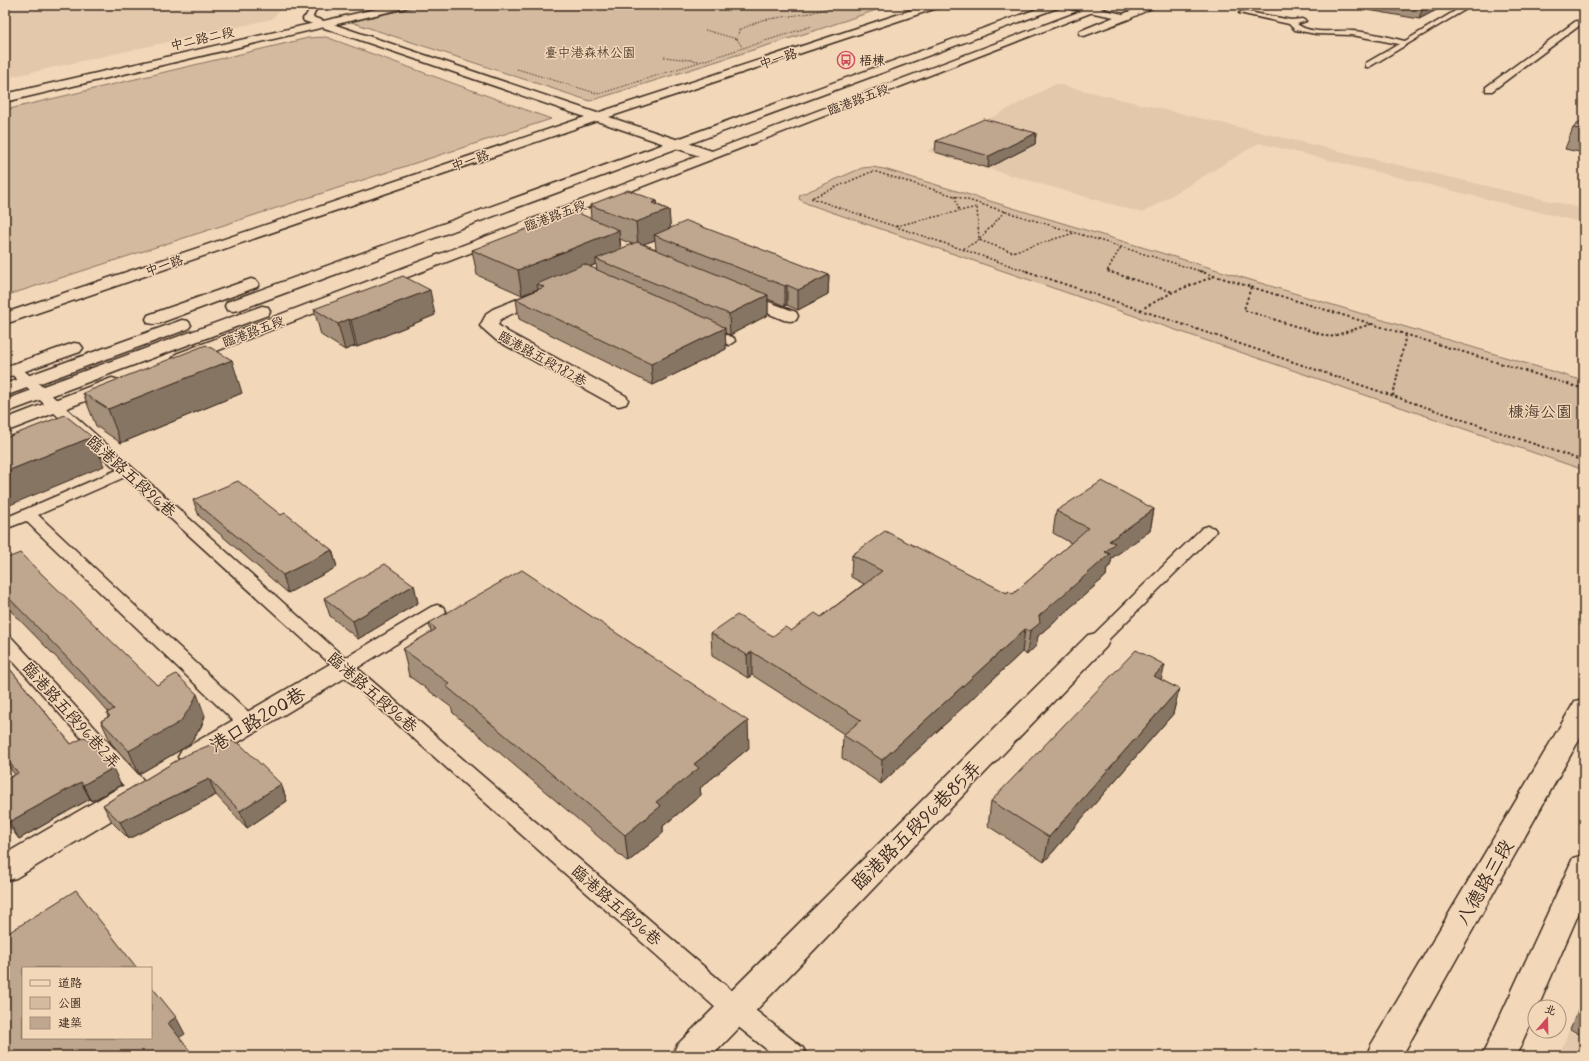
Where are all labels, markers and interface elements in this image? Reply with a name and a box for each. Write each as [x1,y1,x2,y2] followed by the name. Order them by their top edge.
[169,24,236,55] street label: 中二路二段
[544,45,636,62] park label: 臺中港森林公園
[757,45,800,74] street label: 中一路
[836,50,856,70] bus stop icon: 梧棟
[859,53,885,70] place label: 梧棟
[825,81,892,120] street label: 臨港路五段
[449,147,492,176] street label: 中一路
[522,197,589,236] street label: 臨港路五段
[143,252,186,281] street label: 中一路
[220,313,287,352] street label: 臨港路五段
[495,328,590,391] street label: 臨港路五段182巷
[1508,402,1572,423] park label: 槺海公園
[82,432,180,523] street label: 臨港路五段96巷
[323,648,421,738] street label: 臨港路五段96巷
[17,658,124,774] street label: 臨港路五段96巷2弄
[205,682,310,759] street label: 港口路200巷
[847,756,987,896] street label: 臨港路五段96巷85弄
[1451,835,1520,930] street label: 八德路三段
[567,861,665,951] street label: 臨港路五段96巷
[22,967,152,1039] legend
[58,976,82,992] text: 道路
[58,996,82,1012] text: 公園
[1527,999,1567,1039] north arrow
[1543,1002,1558,1019] text: 北
[58,1016,82,1032] text: 建築

